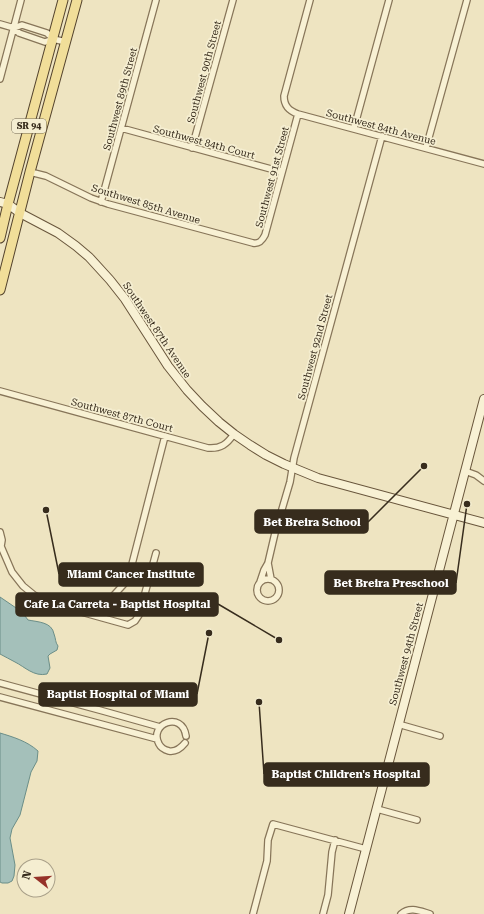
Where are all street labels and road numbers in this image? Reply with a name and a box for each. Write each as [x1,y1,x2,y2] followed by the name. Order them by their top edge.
[185,19,223,125] street label: Southwest 90th Street
[101,46,139,152] street label: Southwest 89th Street
[325,107,438,147] street label: Southwest 84th Avenue
[12,119,46,133] road number: SR 94
[152,123,256,161] street label: Southwest 84th Court
[253,125,291,229] street label: Southwest 91st Street
[90,182,202,226] street label: Southwest 85th Avenue
[121,280,193,380] street label: Southwest 87th Avenue
[296,293,334,401] street label: Southwest 92nd Street
[70,396,174,434] street label: Southwest 87th Court
[387,601,425,707] street label: Southwest 94th Street

